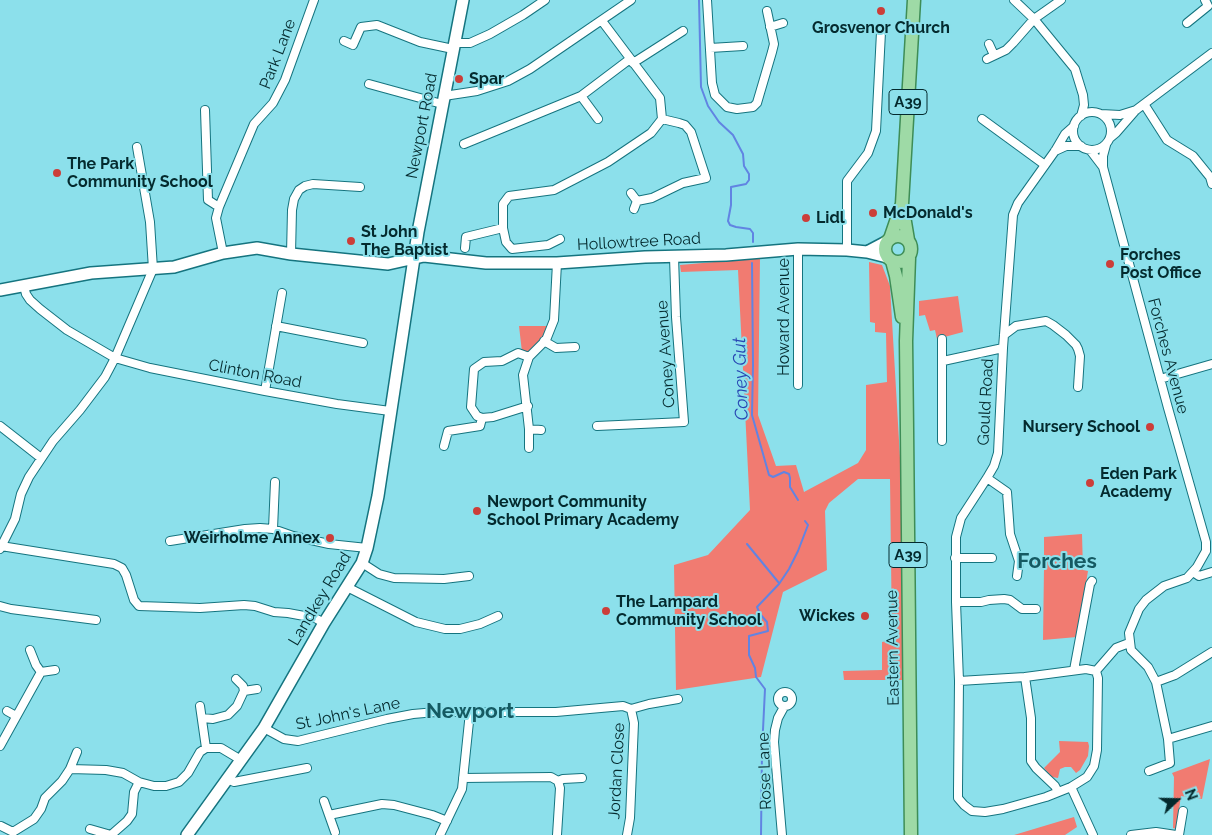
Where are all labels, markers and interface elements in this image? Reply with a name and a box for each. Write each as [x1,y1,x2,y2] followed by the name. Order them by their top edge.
[875,5,887,17] marker: Grosvenor Church
[256,16,300,92] street label: Park Lane
[812,18,950,38] place label: Grosvenor Church
[469,69,504,89] place label: Spar
[402,72,442,180] street label: Newport Road
[453,73,465,85] marker: Spar
[889,90,927,114] road number: A39
[67,154,213,192] place label: The Park Community School
[51,167,63,179] marker: The Park Community School
[883,203,973,223] place label: McDonald's
[867,207,879,219] marker: McDonald's
[816,208,845,228] place label: Lidl
[800,212,812,224] marker: Lidl
[361,222,448,260] place label: St John The Baptist
[577,229,701,255] street label: Hollowtree Road
[345,235,357,247] marker: St John The Baptist
[1120,245,1201,283] place label: Forches Post Office
[774,258,794,376] street label: Howard Avenue
[1104,258,1116,270] marker: Forches Post Office
[1143,296,1193,416] street label: Forches Avenue
[653,300,679,408] street label: Coney Avenue
[729,337,753,421] water label: Coney Gut
[207,356,303,392] street label: Clinton Road
[974,358,998,446] street label: Gould Road
[1022,417,1140,437] place label: Nursery School
[1144,421,1156,433] marker: Nursery School
[1100,464,1177,502] place label: Eden Park Academy
[1084,477,1096,489] marker: Eden Park Academy
[487,492,679,530] place label: Newport Community School Primary Academy
[471,505,483,517] marker: Newport Community School Primary Academy
[184,528,320,548] place label: Weirholme Annex
[324,532,336,544] marker: Weirholme Annex
[889,542,927,568] road number: A39
[285,549,355,649] street label: Landkey Road
[1017,549,1097,575] district label: Forches
[882,590,904,706] street label: Eastern Avenue
[616,592,762,630] place label: The Lampard Community School
[600,605,612,617] marker: The Lampard Community School
[799,606,855,626] place label: Wickes
[859,610,871,622] marker: Wickes
[294,694,402,734] street label: St John's Lane
[426,699,514,725] district label: Newport
[605,722,629,820] street label: Jordan Close
[754,732,776,810] street label: Rose Lane
[1152,775,1202,825] north arrow
[1182,787,1200,802] text: N

